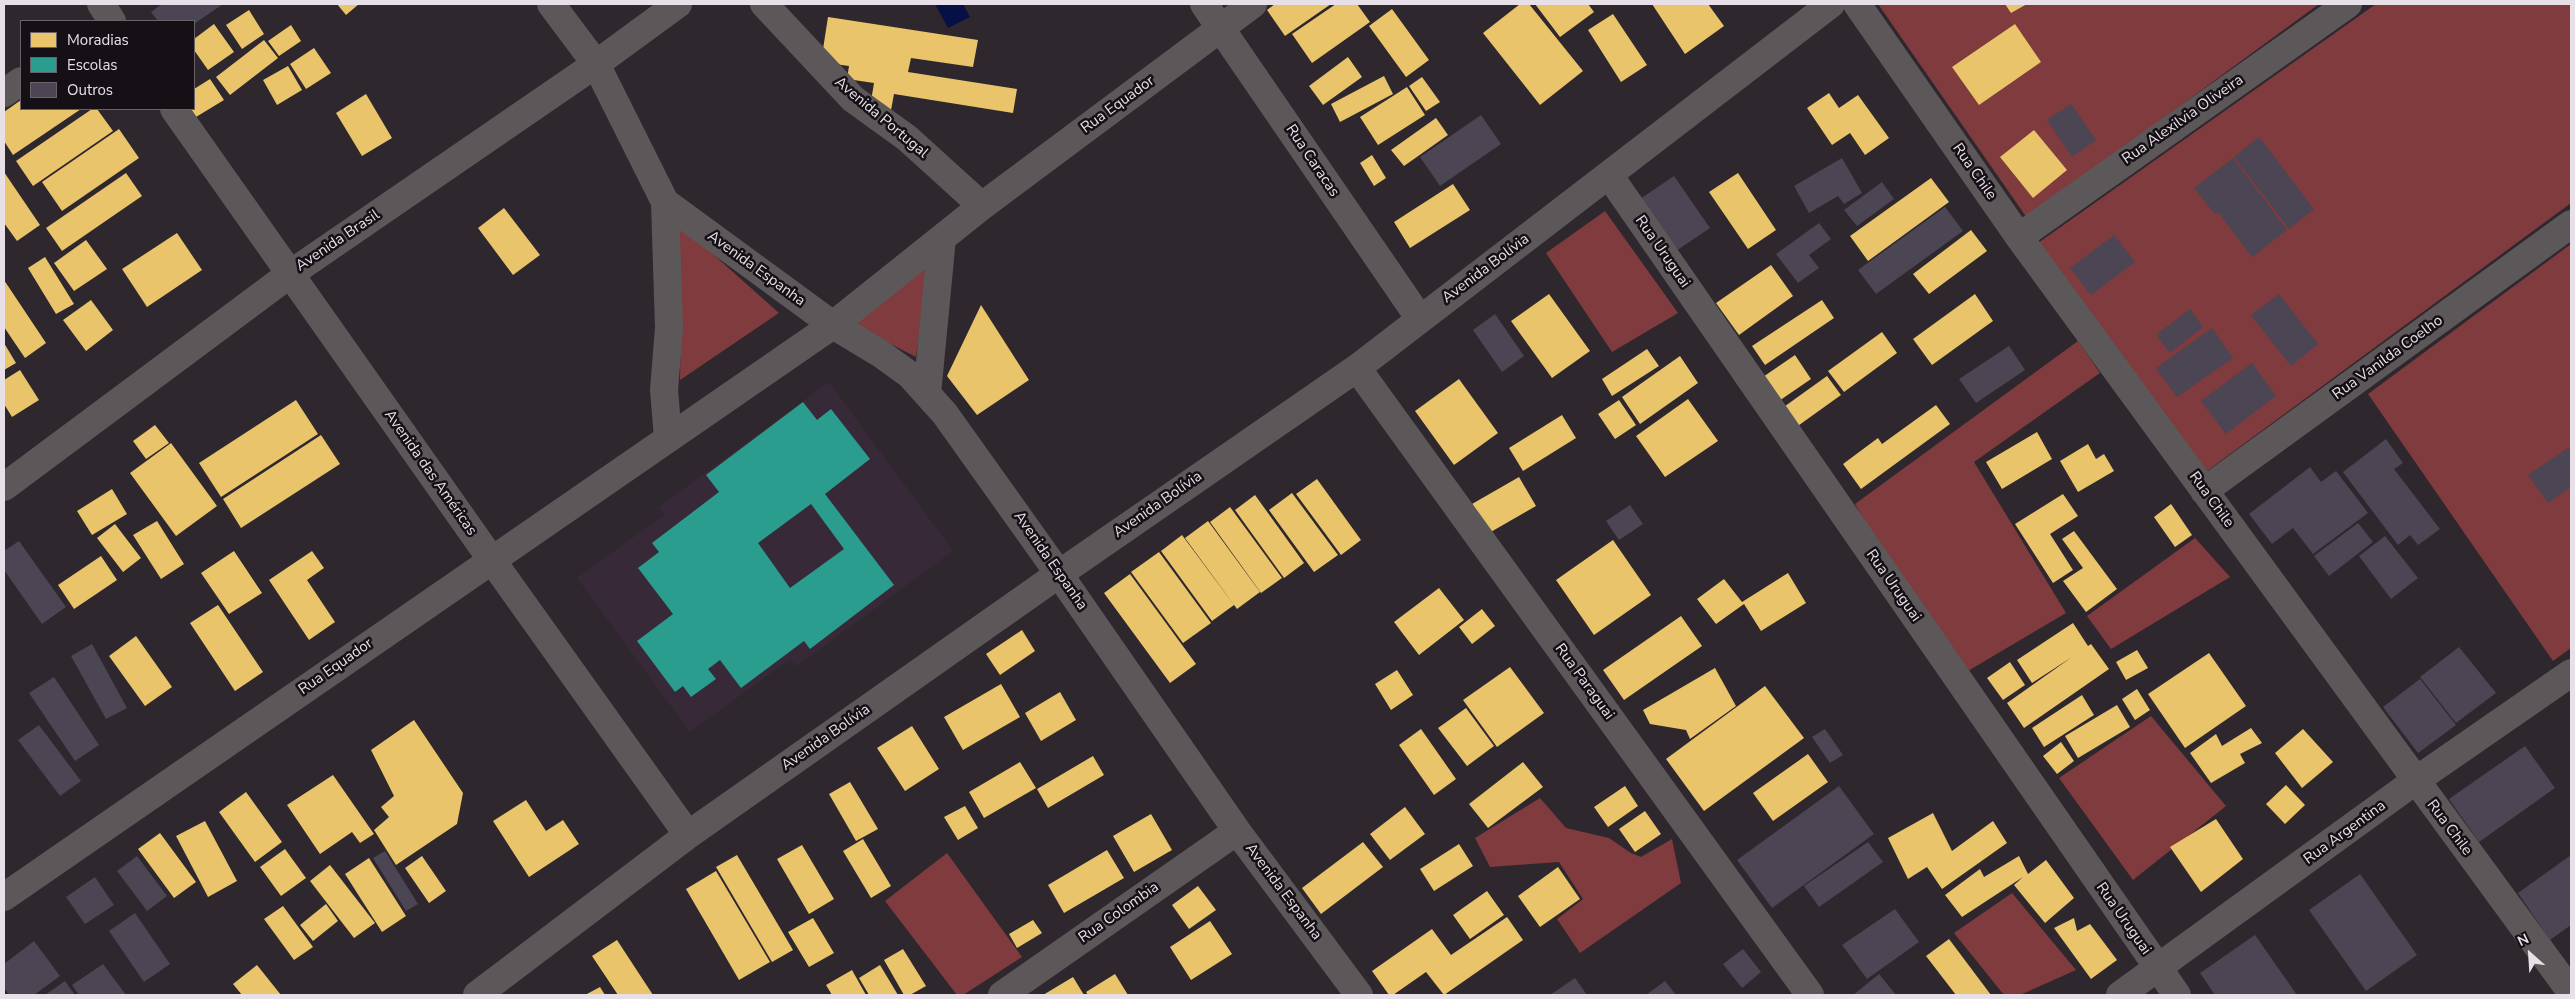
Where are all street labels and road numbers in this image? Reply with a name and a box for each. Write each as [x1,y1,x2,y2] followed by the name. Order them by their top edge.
[2119,71,2247,169] street label: Rua Alexilvia Oliveira
[1078,72,1158,138] street label: Rua Equador
[830,74,932,162] street label: Avenida Portugal
[1281,121,1343,201] street label: Rua Caracas
[1948,140,2000,204] street label: Rua Chile
[293,206,383,276] street label: Avenida Brasil
[1631,213,1693,291] street label: Rua Uruguai
[704,228,808,310] street label: Avenida Espanha
[1439,230,1533,308] street label: Avenida Bolívia
[2329,312,2447,404] street label: Rua Vanilda Coelho
[380,407,480,539] street label: Avenida das Américas
[1110,468,1206,542] street label: Avenida Bolívia
[2185,469,2237,531] street label: Rua Chile
[1009,508,1091,614] street label: Avenida Espanha
[1862,547,1924,625] street label: Rua Uruguai
[295,635,377,699] street label: Rua Equador
[1550,641,1618,723] street label: Rua Paraguai
[778,701,874,775] street label: Avenida Bolívia
[2300,797,2390,869] street label: Rua Argentina
[2422,797,2476,859] street label: Rua Chile
[1241,840,1325,944] street label: Avenida Espanha
[1075,879,1163,947] street label: Rua Colombia
[2092,880,2154,958] street label: Rua Uruguai

